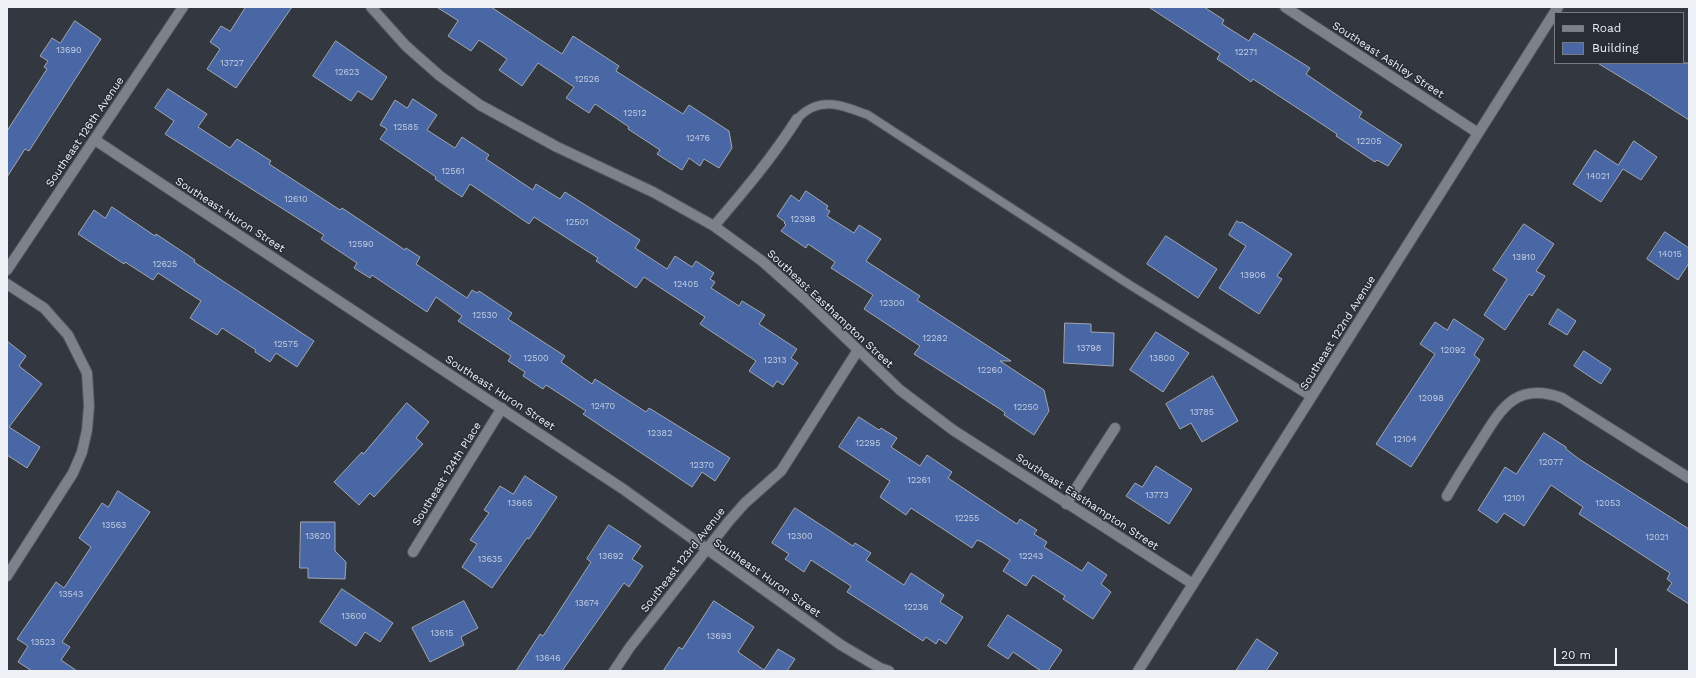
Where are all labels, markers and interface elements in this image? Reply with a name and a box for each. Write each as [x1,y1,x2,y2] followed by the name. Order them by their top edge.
[1554,12,1684,64] legend
[1330,19,1446,101] street label: Southeast Ashley Street
[1592,21,1621,35] text: Road
[1592,41,1639,55] text: Building
[56,45,82,55] house number: 13690
[1235,47,1257,57] house number: 12271
[220,58,244,68] house number: 13727
[335,67,359,77] house number: 12623
[43,74,127,190] street label: Southeast 126th Avenue
[575,74,599,84] house number: 12526
[624,108,646,118] house number: 12512
[394,122,418,132] house number: 12585
[686,133,710,143] house number: 12476
[1357,136,1381,146] house number: 12205
[442,166,464,176] house number: 12561
[1586,171,1610,181] house number: 14021
[173,175,287,255] street label: Southeast Huron Street
[284,194,308,204] house number: 12610
[790,214,816,224] house number: 12398
[565,217,589,227] house number: 12501
[348,239,374,249] house number: 12590
[764,247,896,371] street label: Southeast Easthampton Street
[1658,249,1682,259] house number: 14015
[1512,252,1536,262] house number: 13910
[153,259,177,269] house number: 12625
[1240,270,1266,280] house number: 13906
[1297,274,1379,392] street label: Southeast 122nd Avenue
[674,279,698,289] house number: 12405
[879,298,905,308] house number: 12300
[473,310,497,320] house number: 12530
[923,333,947,343] house number: 12282
[274,339,298,349] house number: 12575
[1077,343,1101,353] house number: 13798
[1440,345,1466,355] house number: 12092
[443,353,557,433] street label: Southeast Huron Street
[523,353,549,363] house number: 12500
[1149,353,1175,363] house number: 13800
[764,355,786,365] house number: 12313
[977,365,1003,375] house number: 12260
[1418,393,1444,403] house number: 12098
[591,401,615,411] house number: 12470
[1014,402,1038,412] house number: 12250
[1190,407,1214,417] house number: 13785
[410,420,484,528] street label: Southeast 124th Place
[648,428,672,438] house number: 12382
[1393,434,1417,444] house number: 12104
[856,438,880,448] house number: 12295
[1013,451,1161,553] street label: Southeast Easthampton Street
[1539,457,1563,467] house number: 12077
[690,460,714,470] house number: 12370
[908,475,930,485] house number: 12261
[1145,490,1169,500] house number: 13773
[1503,493,1525,503] house number: 12101
[508,498,532,508] house number: 13665
[1596,498,1620,508] house number: 12053
[638,505,728,615] street label: Southeast 123rd Avenue
[955,513,979,523] house number: 12255
[102,520,126,530] house number: 13563
[305,531,331,541] house number: 13620
[787,531,813,541] house number: 12300
[1645,532,1669,542] house number: 12021
[711,536,823,620] street label: Southeast Huron Street
[598,551,624,561] house number: 13692
[1019,551,1043,561] house number: 12243
[478,554,502,564] house number: 13635
[59,589,83,599] house number: 13543
[575,598,599,608] house number: 13674
[904,602,928,612] house number: 12236
[341,611,367,621] house number: 13600
[431,628,453,638] house number: 13615
[707,631,731,641] house number: 13693
[31,637,55,647] house number: 13523
[1556,640,1619,666] scale bar
[1561,648,1591,662] text: 20 m
[535,653,561,663] house number: 13646

